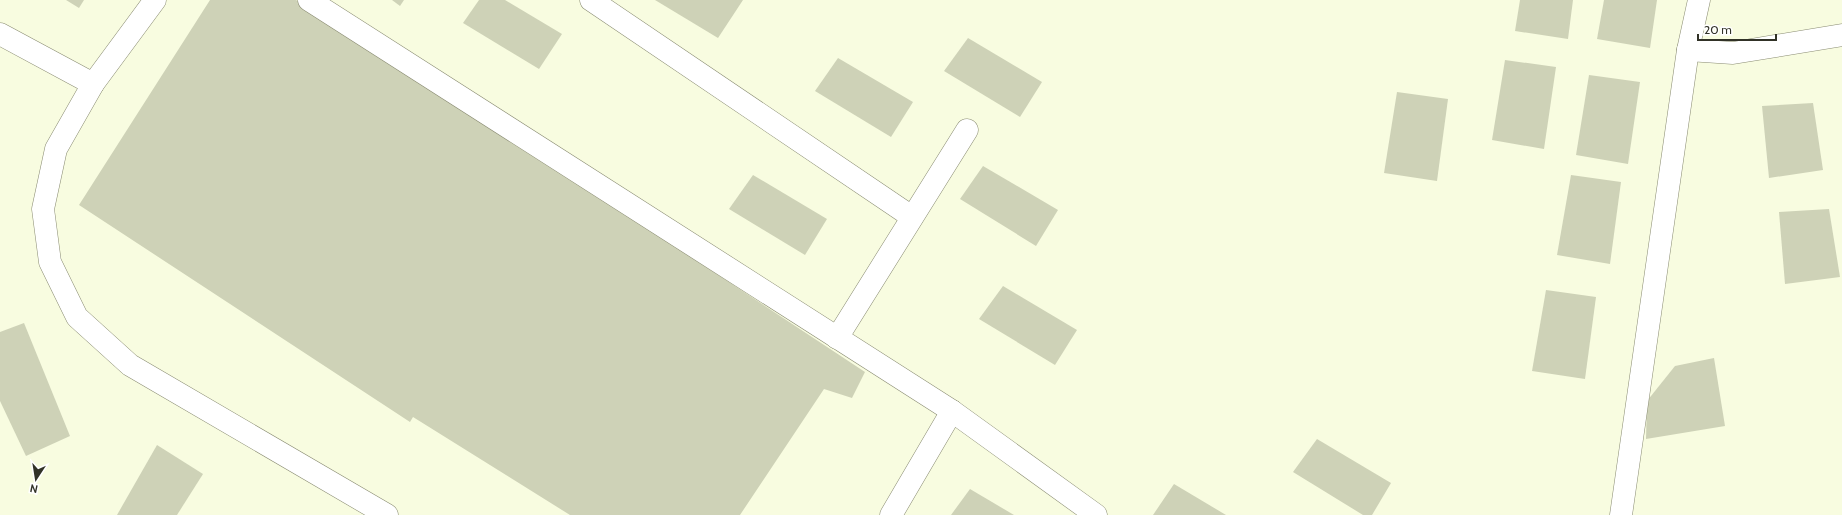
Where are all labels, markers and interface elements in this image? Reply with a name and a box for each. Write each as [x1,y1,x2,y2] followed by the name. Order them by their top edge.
[1698,16,1776,42] scale bar
[1704,22,1732,37] text: 20 m
[16,459,56,499] north arrow
[29,481,39,496] text: N

